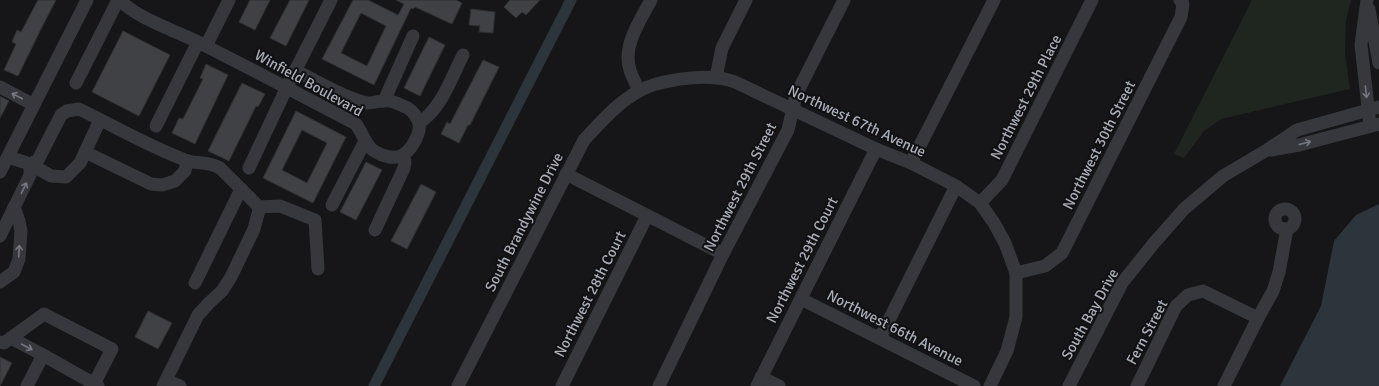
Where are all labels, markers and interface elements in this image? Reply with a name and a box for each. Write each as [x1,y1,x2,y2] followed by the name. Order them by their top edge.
[987,31,1065,163] street label: Northwest 29th Place
[252,46,366,120] street label: Winfield Boulevard
[1059,78,1139,212] street label: Northwest 30th Street
[785,81,929,161] street label: Northwest 67th Avenue
[1362,85,1370,98] one-way arrow
[11,92,23,100] one-way arrow
[700,120,780,254] street label: Northwest 29th Street
[1299,139,1312,146] one-way arrow
[481,149,567,295] street label: South Brandywine Drive
[20,183,28,195] one-way arrow
[762,194,842,326] street label: Northwest 29th Court
[550,228,630,360] street label: Northwest 28th Court
[16,245,23,258] one-way arrow
[1058,265,1122,363] street label: South Bay Drive
[824,286,966,370] street label: Northwest 66th Avenue
[1122,296,1172,368] street label: Fern Street
[21,344,33,351] one-way arrow

